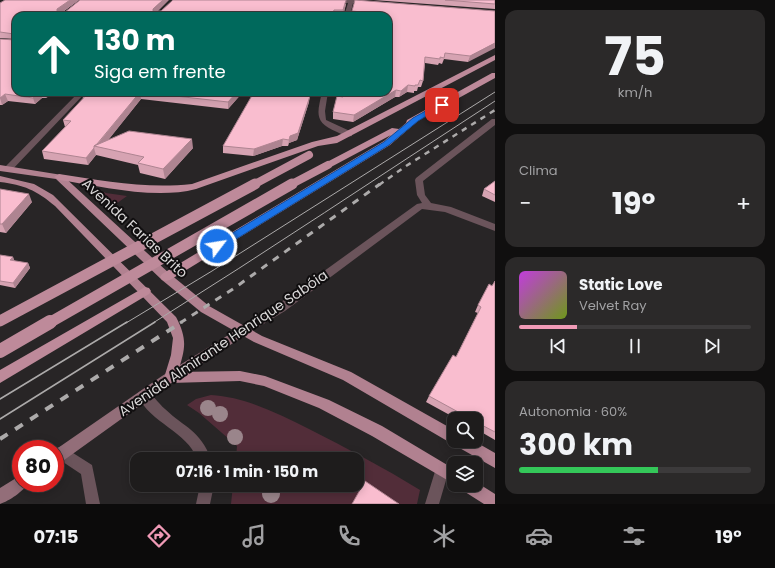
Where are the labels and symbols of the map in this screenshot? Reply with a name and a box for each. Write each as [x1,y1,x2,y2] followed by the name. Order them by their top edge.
[425,88,459,122] pin
[78,174,192,282] street label: Avenida Farias Brito
[196,225,238,267] position arrow
[114,265,332,421] street label: Avenida Almirante Henrique Sabóia
[12,440,64,492] speed limit sign: 80

